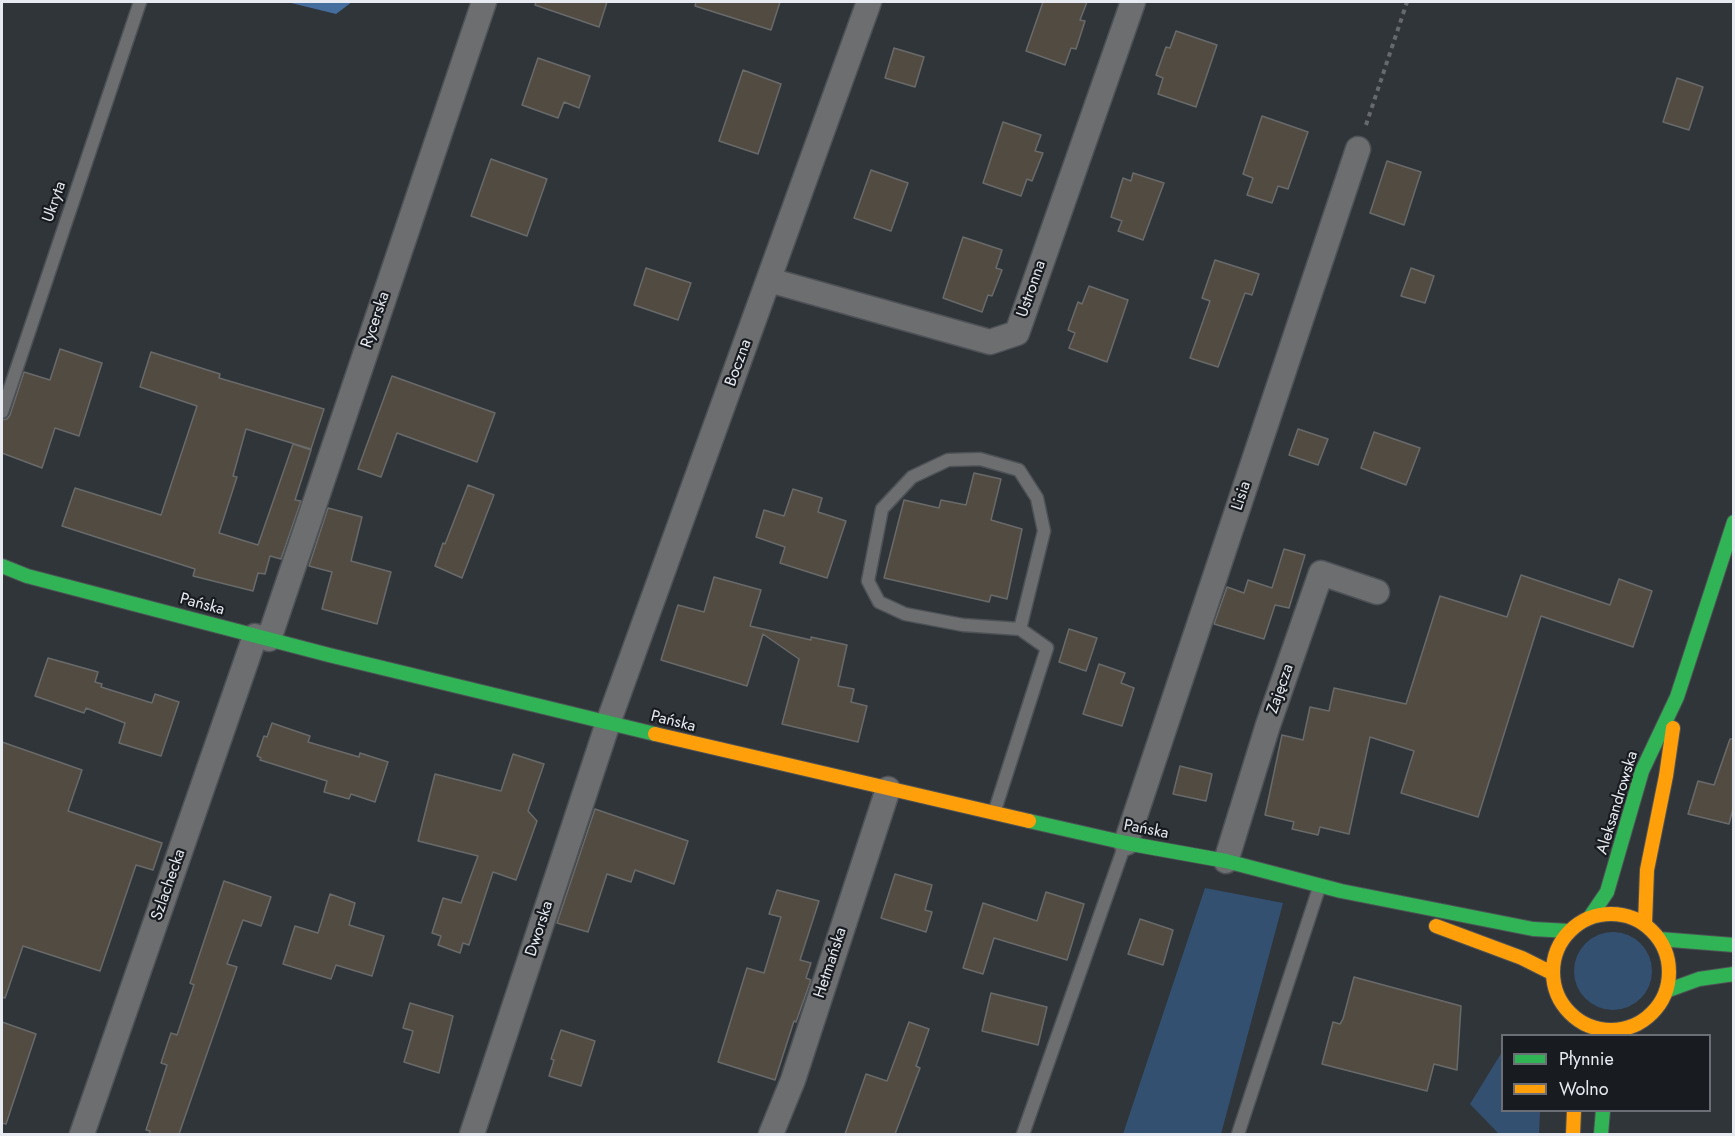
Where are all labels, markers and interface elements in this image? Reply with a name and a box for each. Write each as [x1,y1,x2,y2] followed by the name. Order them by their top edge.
[39,179,71,225] street label: Ukryta
[1013,258,1051,320] street label: Ustronna
[357,289,395,351] street label: Rycerska
[722,337,756,389] street label: Boczna
[1228,479,1256,513] street label: Lisia
[178,590,226,620] street label: Pańska
[1264,662,1298,716] street label: Zajęcza
[649,707,697,737] street label: Pańska
[1593,749,1643,857] street label: Aleksandrowska
[1122,816,1170,844] street label: Pańska
[148,847,190,923] street label: Szlachecka
[522,899,558,959] street label: Dworska
[811,925,851,1001] street label: Hetmańska
[1501,1034,1711,1112] legend
[1559,1046,1614,1072] text: Płynnie
[1559,1076,1609,1102] text: Wolno

